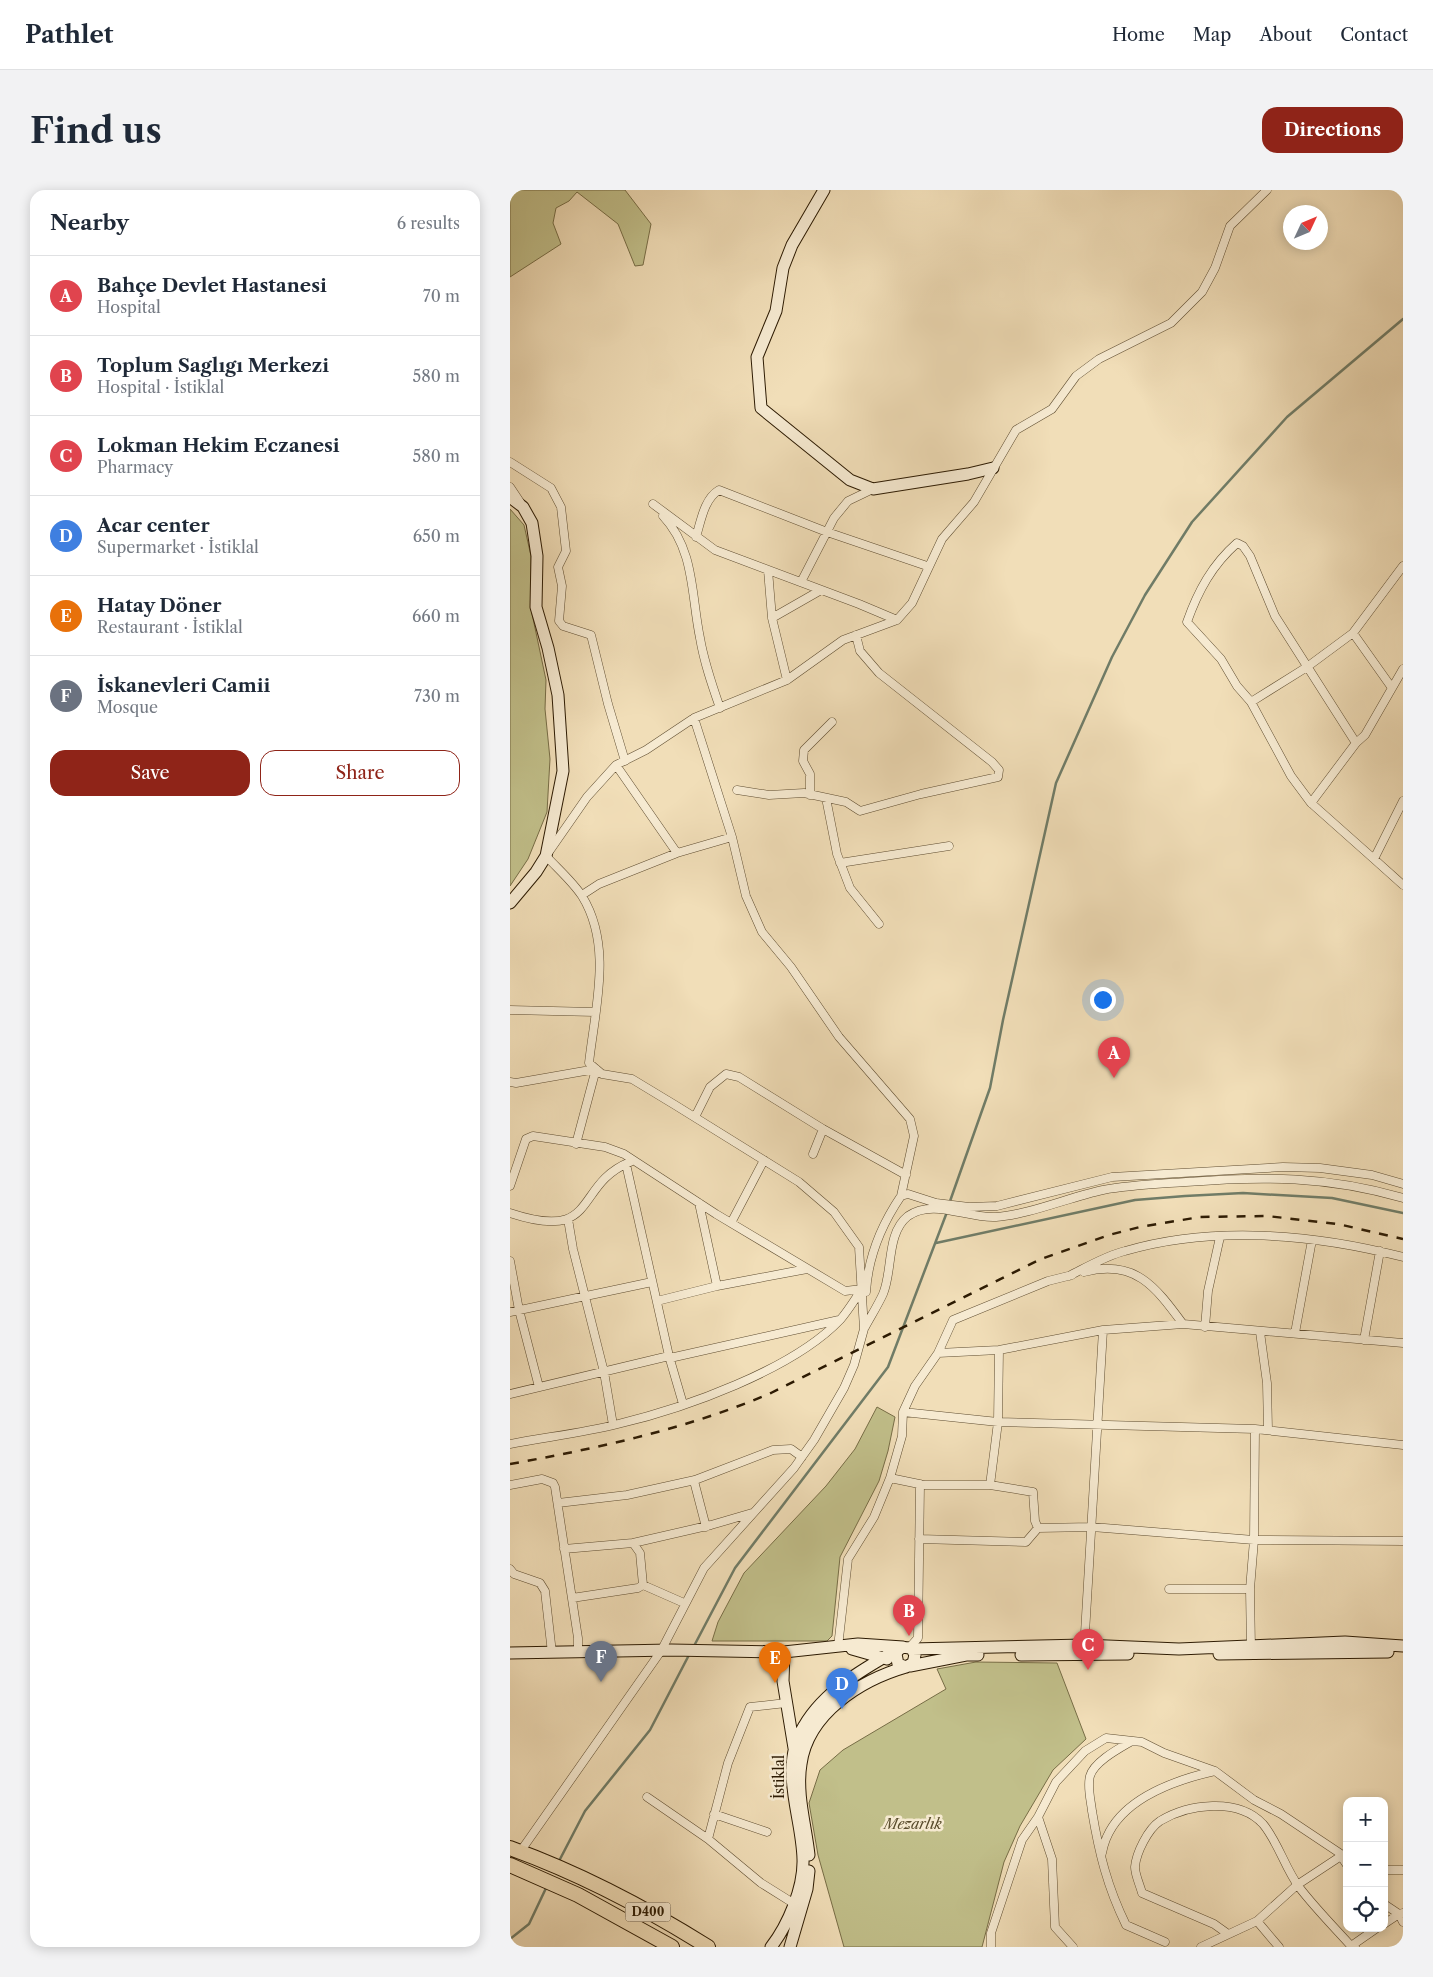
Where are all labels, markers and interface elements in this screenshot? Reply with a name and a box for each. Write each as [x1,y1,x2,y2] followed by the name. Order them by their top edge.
[25,20,113,49] text: Pathlet
[1112,24,1165,46] text: Home
[1193,24,1231,46] text: Map
[1259,24,1312,46] text: About
[1340,24,1408,46] text: Contact
[1262,107,1403,153] button: Directions
[30,109,162,152] text: Find us
[1283,205,1328,250] north arrow
[50,210,129,235] text: Nearby
[397,213,460,233] text: 6 results
[97,274,327,297] text: Bahçe Devlet Hastanesi
[60,286,72,306] text: A
[423,286,460,306] text: 70 m
[97,297,161,317] text: Hospital
[97,354,329,377] text: Toplum Saglıgı Merkezi
[60,366,72,386] text: B
[413,366,460,386] text: 580 m
[97,377,224,397] text: Hospital · İstiklal
[97,434,340,457] text: Lokman Hekim Eczanesi
[60,446,72,466] text: C
[413,446,460,466] text: 580 m
[97,457,173,477] text: Pharmacy
[97,514,210,537] text: Acar center
[59,526,73,546] text: D
[413,526,460,546] text: 650 m
[97,537,259,557] text: Supermarket · İstiklal
[97,594,222,617] text: Hatay Döner
[60,606,72,626] text: E
[412,606,460,626] text: 660 m
[97,617,243,637] text: Restaurant · İstiklal
[97,674,270,697] text: İskanevleri Camii
[61,686,71,706] text: F
[414,686,460,706] text: 730 m
[97,697,158,717] text: Mosque
[50,750,250,796] button: Save
[260,750,460,796] button: Share
[1090,987,1116,1013] your location
[1098,1037,1130,1078] pin: A
[893,1595,925,1636] pin: B
[1072,1629,1104,1670] pin: C
[585,1641,617,1682] pin: F
[759,1642,791,1683] pin: E
[826,1668,858,1709] pin: D
[770,1755,788,1799] street label: İstiklal
[1343,1797,1388,1932] map controls
[1343,1797,1388,1842] button: +
[882,1815,943,1833] park label: Mezarlık
[1343,1842,1388,1887] button: −
[1343,1887,1388,1932] button: locate
[626,1902,670,1921] road number: D400

